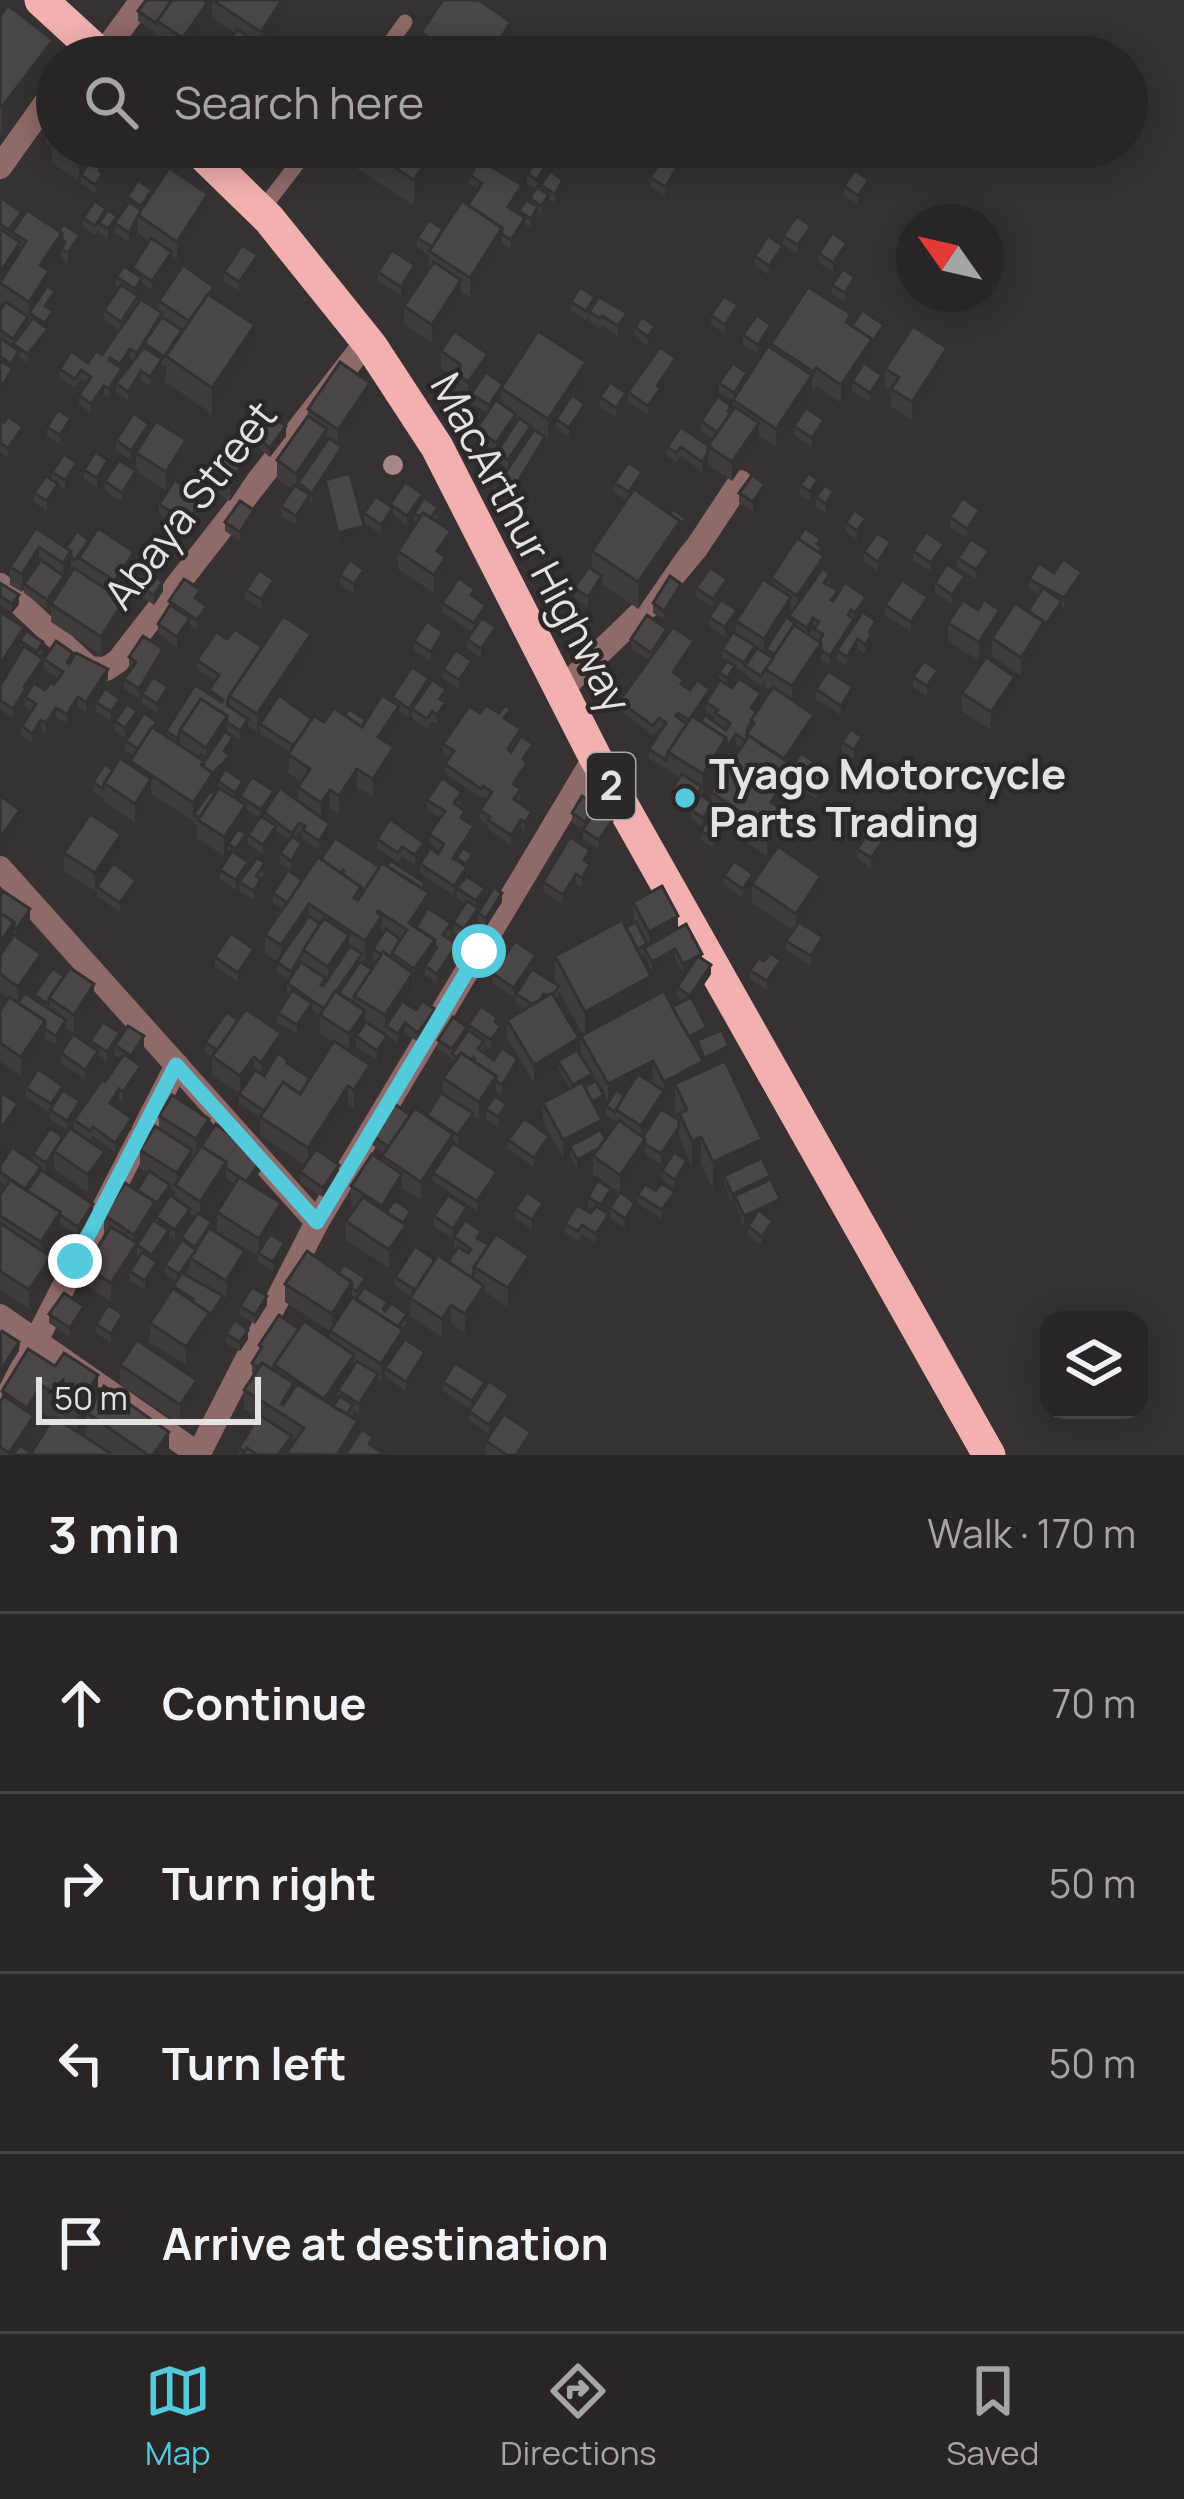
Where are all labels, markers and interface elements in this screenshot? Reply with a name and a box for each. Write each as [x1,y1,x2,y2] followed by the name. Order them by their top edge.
[36,36,1148,168] search box
[78,69,144,135] icon: search
[174,71,424,133] text: Search here
[896,204,1004,312] north arrow
[418,362,646,723] street label: MacArthur Highway
[89,388,289,621] street label: Abaya Street
[709,744,1066,850] place label: Tyago Motorcycle Parts Trading
[587,753,635,819] road number: 2
[672,785,698,811] marker: Tyago Motorcycle Parts Trading
[452,924,506,978] route start
[48,1234,102,1288] route end
[1040,1311,1148,1419] map controls
[1040,1311,1148,1419] button: layers
[36,1371,261,1424] scale bar
[54,1375,128,1420] text: 50 m
[48,1499,180,1568] text: 3 min
[927,1506,1136,1560] text: Walk · 170 m
[48,1670,114,1736] icon: ahead
[162,1672,367,1734] text: Continue
[1052,1676,1136,1730] text: 70 m
[48,1850,114,1916] icon: right
[162,1852,376,1914] text: Turn right
[1049,1856,1136,1910] text: 50 m
[48,2030,114,2096] icon: left
[162,2032,347,2094] text: Turn left
[1049,2036,1136,2090] text: 50 m
[48,2210,114,2276] icon: arrive
[162,2212,609,2274] text: Arrive at destination
[145,2358,211,2475] tab: Map
[500,2358,657,2475] tab: Directions
[946,2358,1039,2475] tab: Saved

